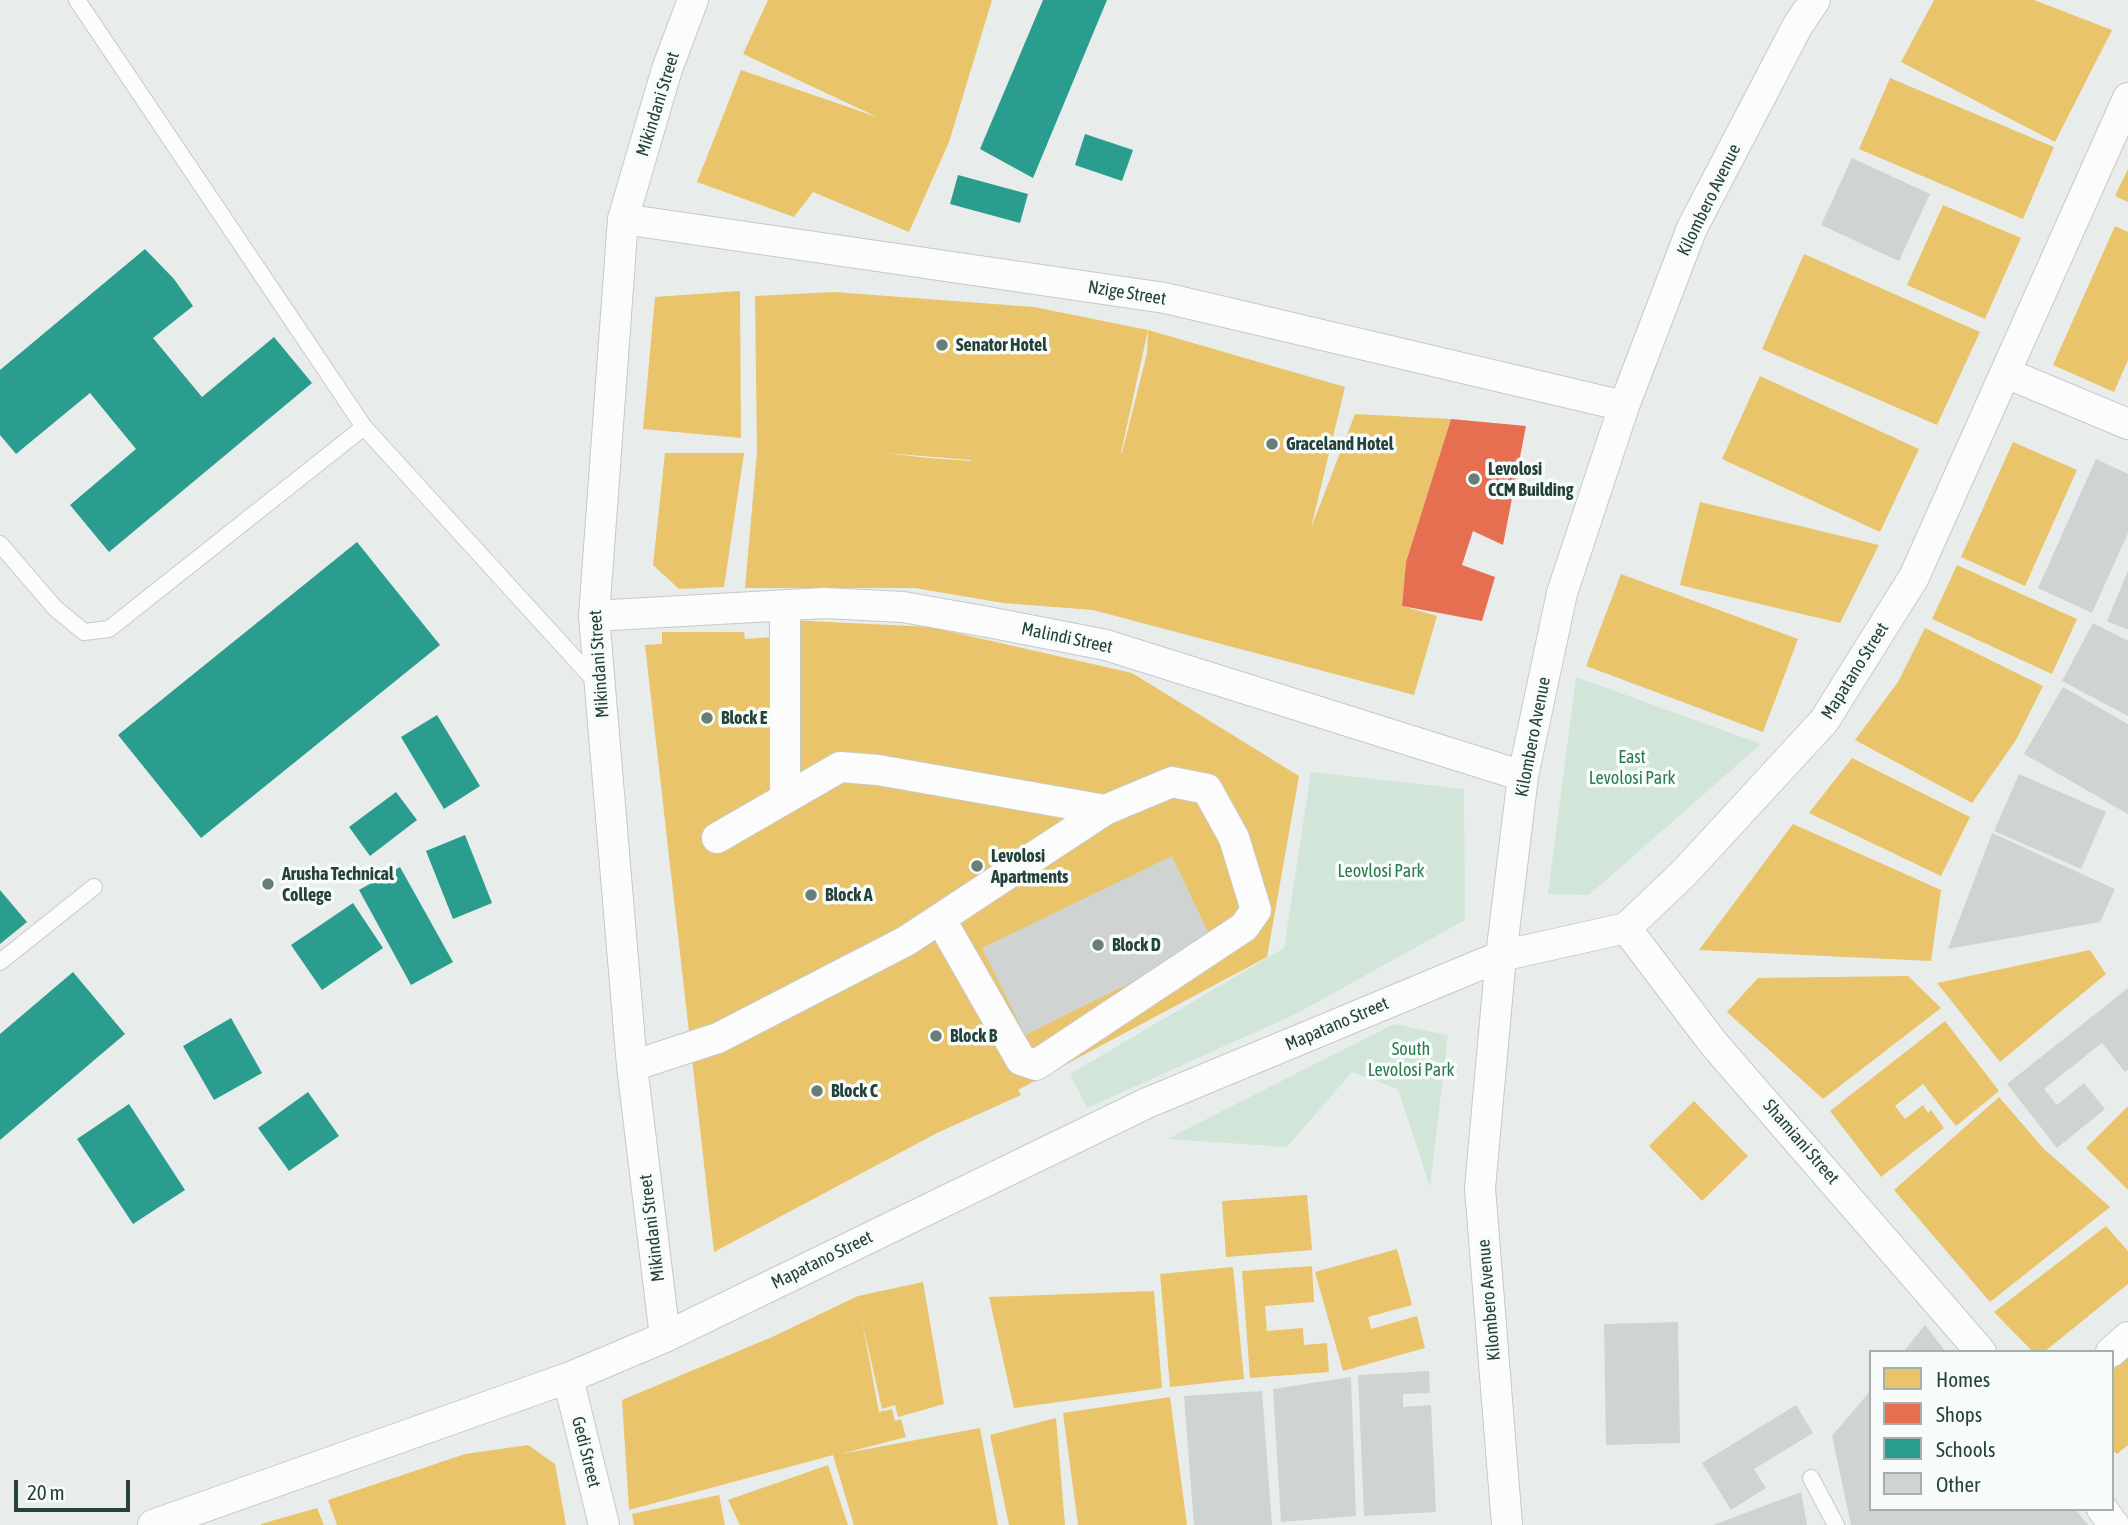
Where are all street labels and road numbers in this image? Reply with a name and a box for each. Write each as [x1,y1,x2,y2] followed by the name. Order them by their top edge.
[632,49,684,159] street label: Mikindani Street
[1673,141,1745,259] street label: Kilombero Avenue
[1086,276,1168,310] street label: Nzige Street
[584,609,614,719] street label: Mikindani Street
[1019,618,1115,658] street label: Malindi Street
[1817,619,1893,723] street label: Mapatano Street
[1511,675,1555,799] street label: Kilombero Avenue
[1282,993,1392,1055] street label: Mapatano Street
[1758,1095,1844,1189] street label: Shamiani Street
[635,1173,669,1283] street label: Mikindani Street
[768,1226,876,1294] street label: Mapatano Street
[1473,1238,1505,1362] street label: Kilombero Avenue
[567,1414,605,1490] street label: Gedi Street

